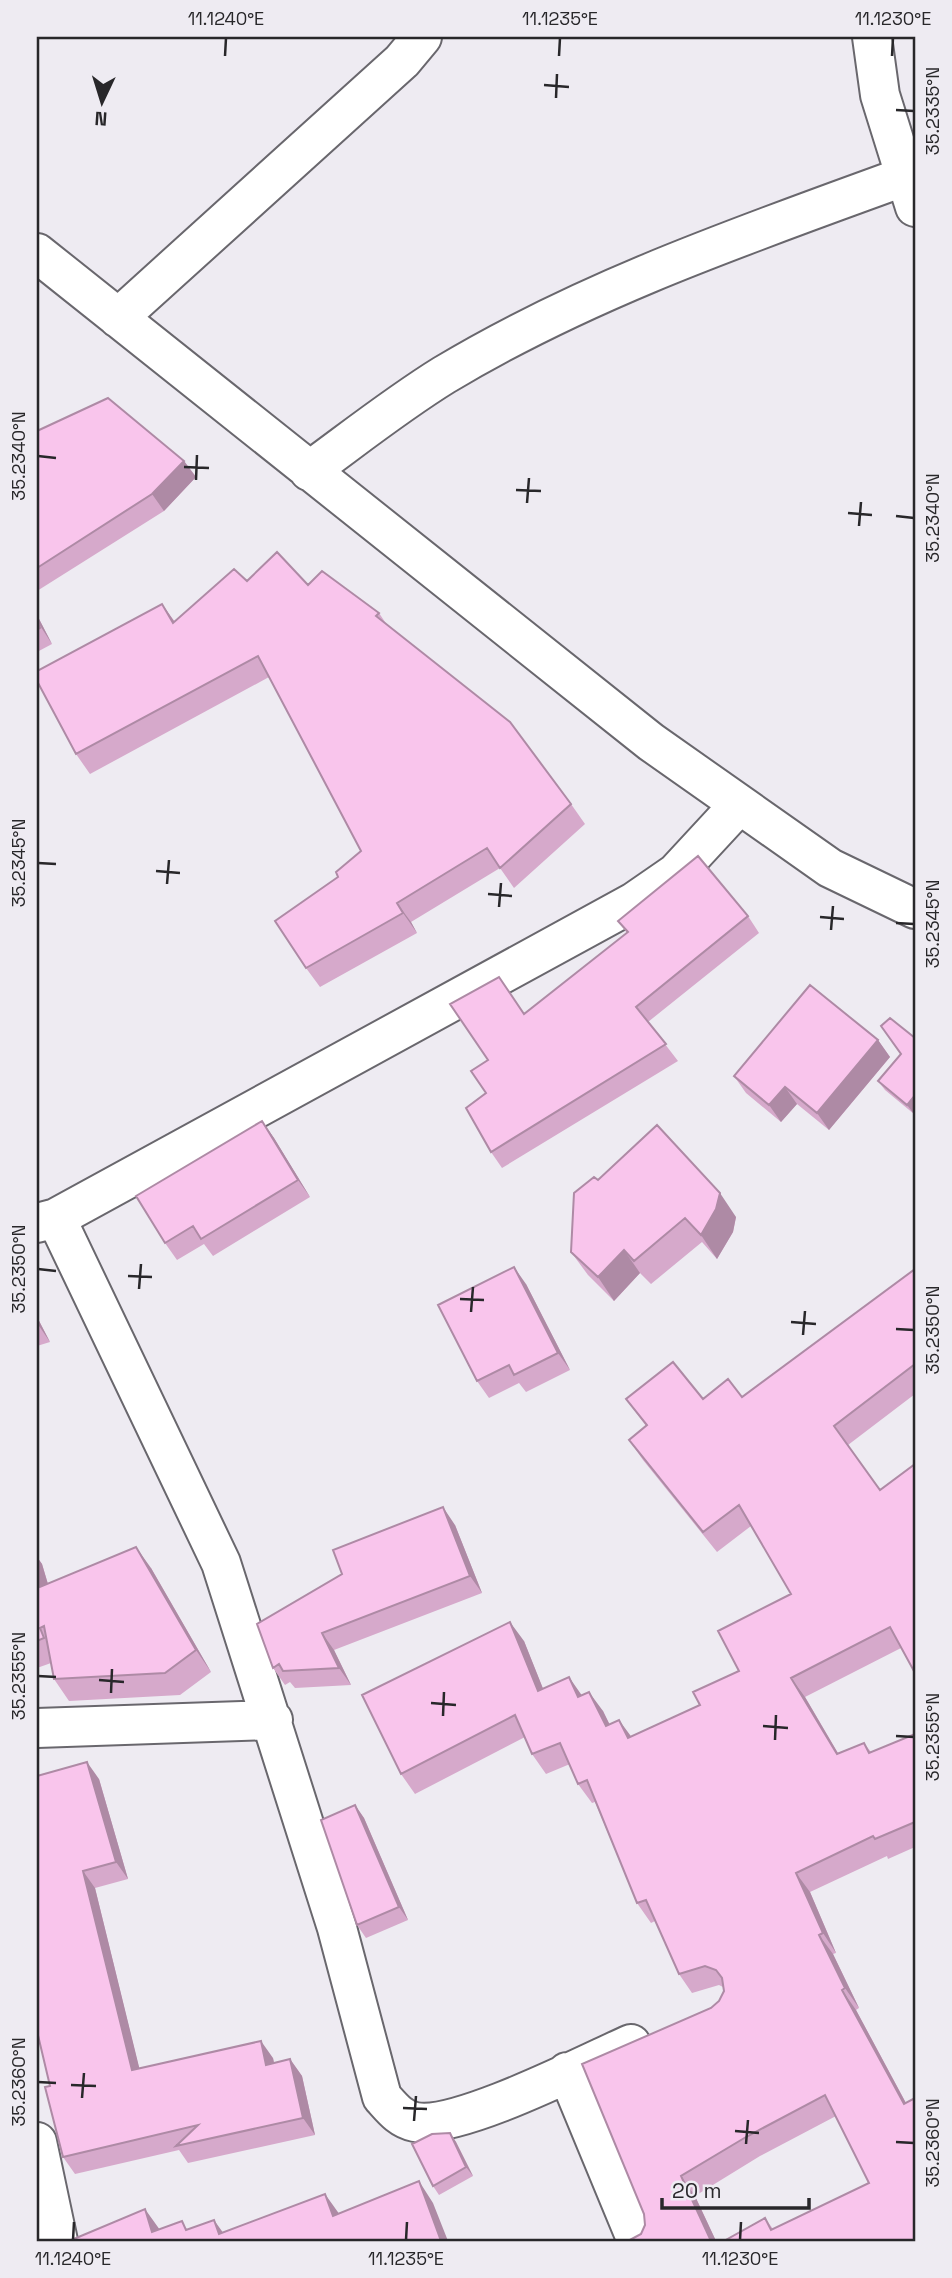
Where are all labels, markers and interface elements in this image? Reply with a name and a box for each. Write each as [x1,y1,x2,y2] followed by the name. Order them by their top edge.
[188,7,264,30] text: 11.1240°E
[522,7,598,30] text: 11.1235°E
[855,7,931,30] text: 11.1230°E
[66,66,136,136] north arrow
[921,67,944,155] text: 35.2335°N
[94,106,108,131] text: N
[7,411,30,501] text: 35.2340°N
[921,473,944,563] text: 35.2340°N
[7,819,30,907] text: 35.2345°N
[921,880,944,968] text: 35.2345°N
[7,1225,30,1314] text: 35.2350°N
[921,1286,944,1375] text: 35.2350°N
[7,1632,30,1720] text: 35.2355°N
[921,1693,944,1781] text: 35.2355°N
[7,2037,30,2127] text: 35.2360°N
[921,2098,944,2188] text: 35.2360°N
[662,2166,808,2210] scale bar
[672,2177,722,2204] text: 20 m
[35,2247,111,2270] text: 11.1240°E
[368,2247,444,2270] text: 11.1235°E
[702,2247,778,2270] text: 11.1230°E

